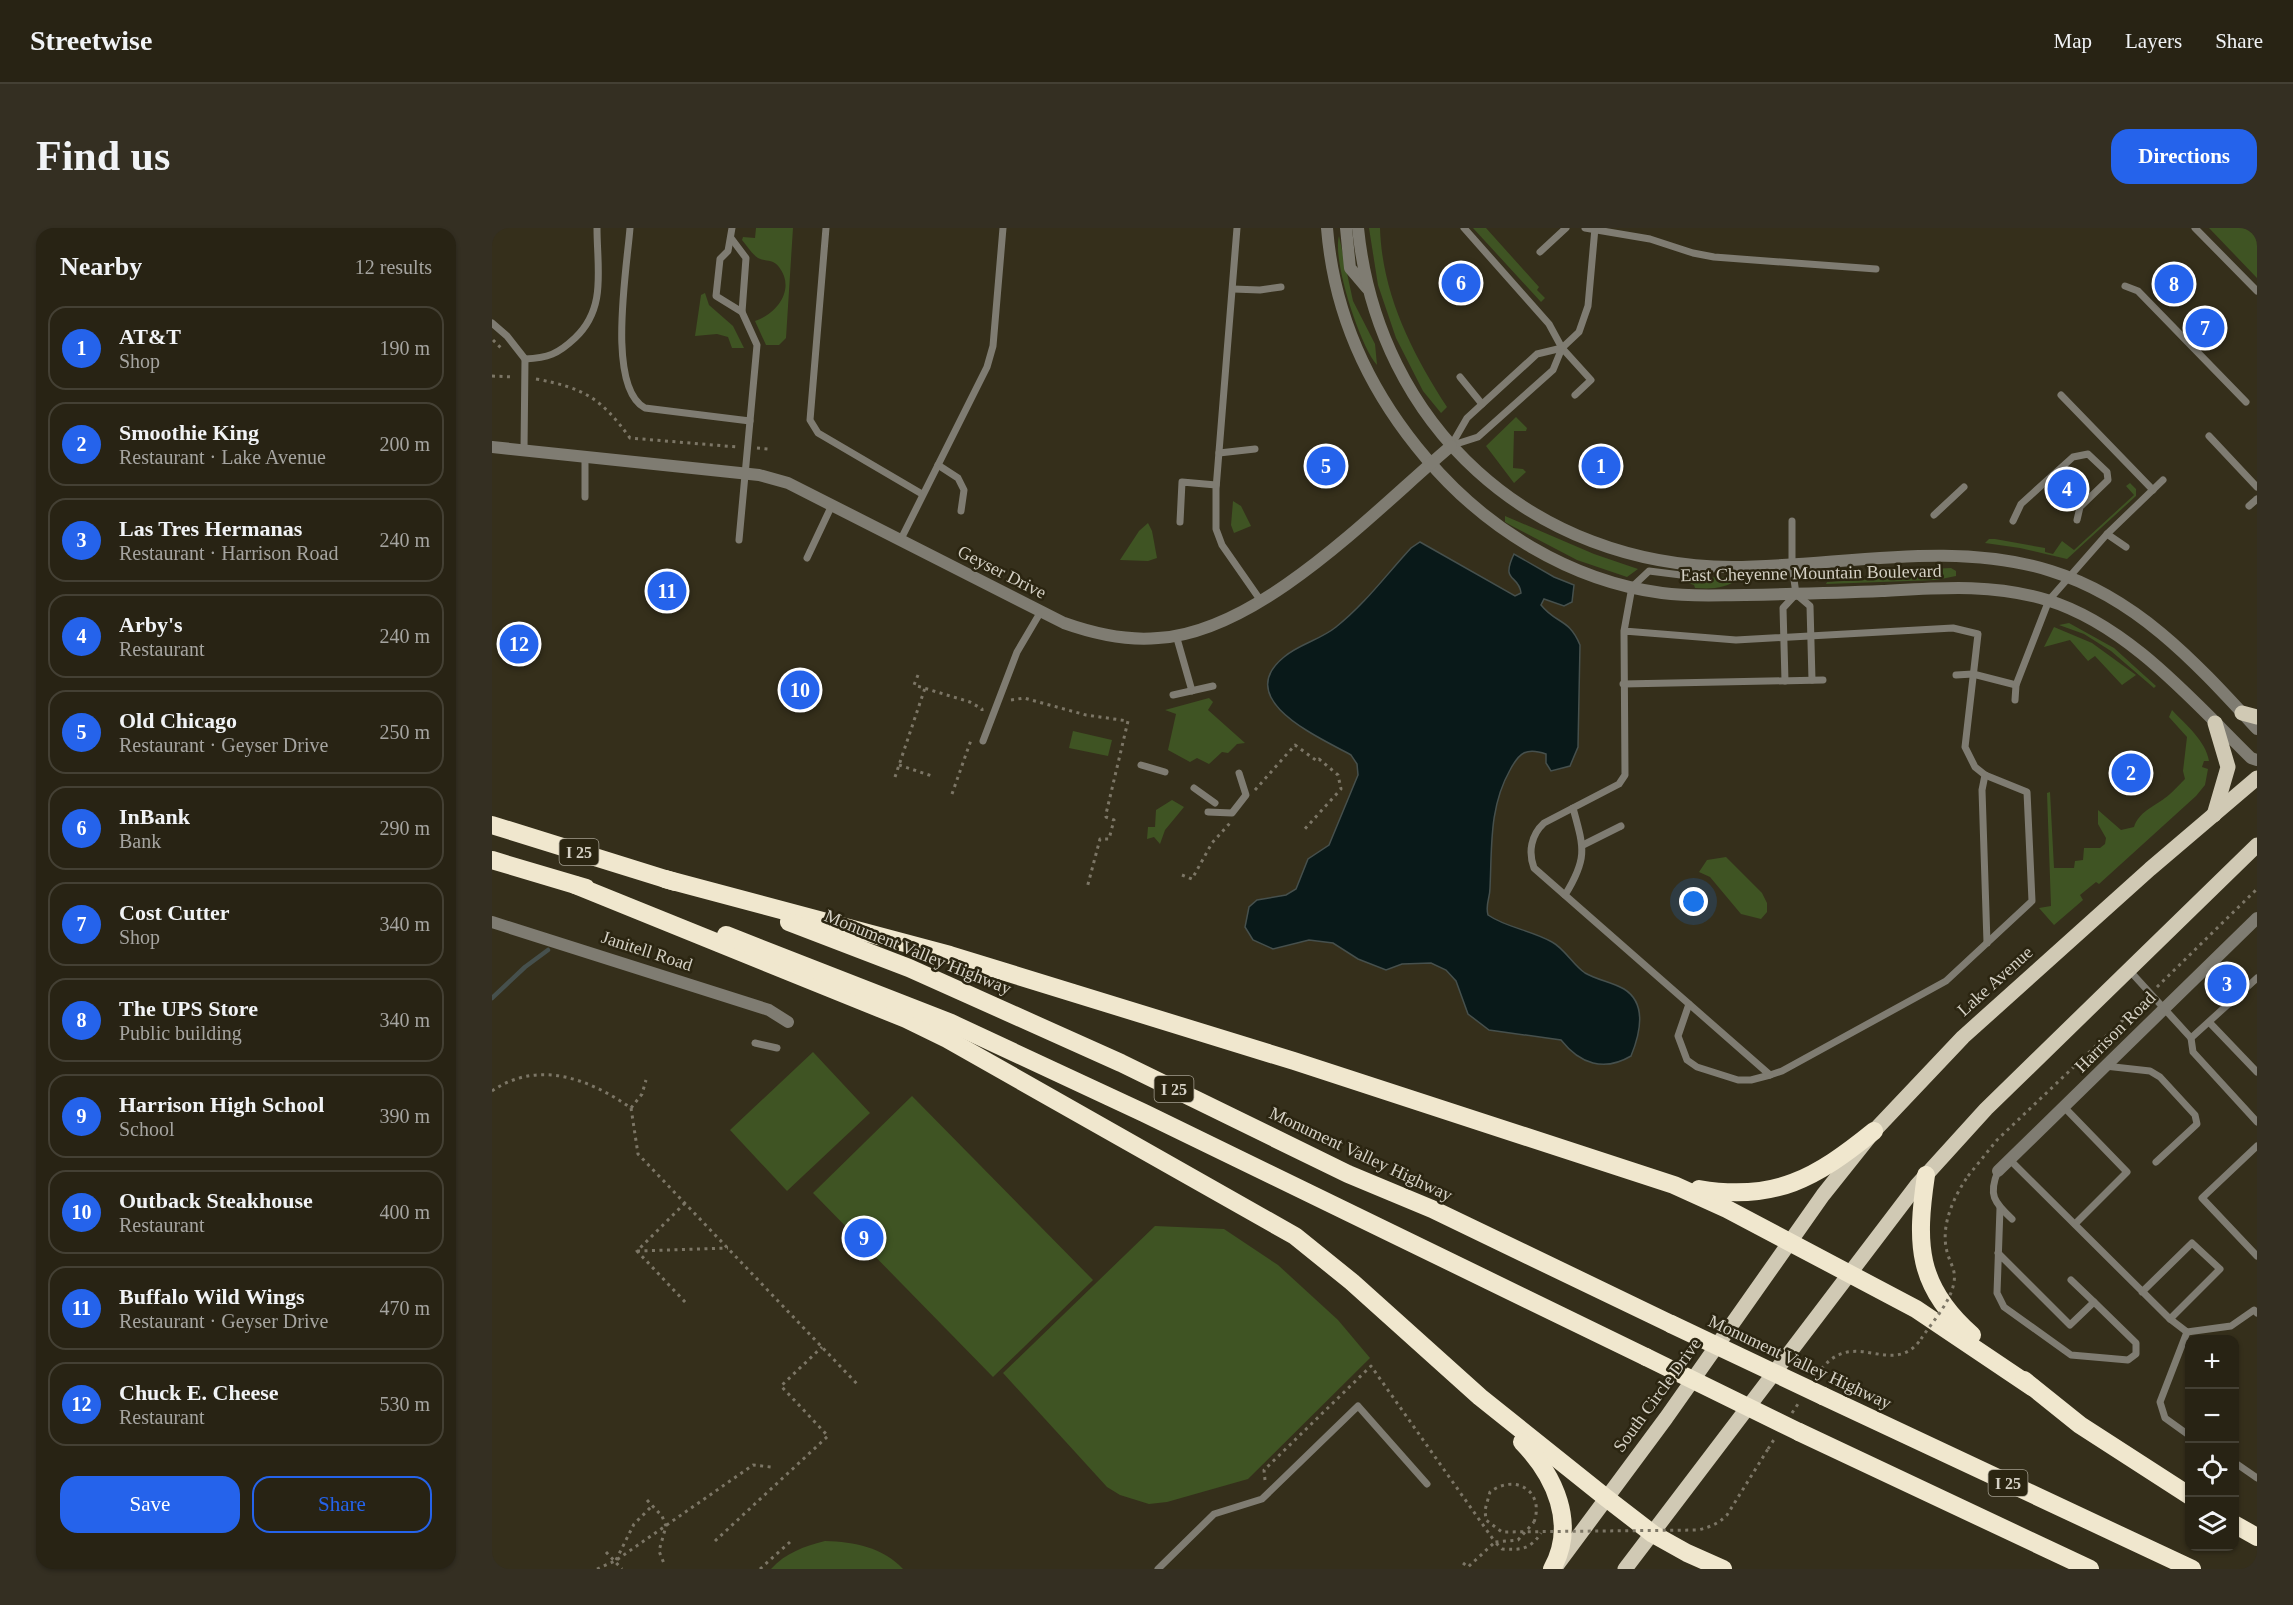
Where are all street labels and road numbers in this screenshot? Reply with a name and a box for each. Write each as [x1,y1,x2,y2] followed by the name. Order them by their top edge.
[954,541,1050,603] street label: Geyser Drive
[1680,561,1942,585] street label: East Cheyenne Mountain Boulevard
[560,839,598,865] road number: I 25
[822,905,1014,999] street label: Monument Valley Highway
[599,927,695,975] street label: Janitell Road
[1953,942,2037,1020] street label: Lake Avenue
[2071,988,2159,1076] street label: Harrison Road
[1154,1076,1194,1102] road number: I 25
[1266,1103,1456,1205] street label: Monument Valley Highway
[1705,1311,1895,1413] street label: Monument Valley Highway
[1609,1334,1705,1456] street label: South Circle Drive
[1988,1470,2028,1496] road number: I 25

